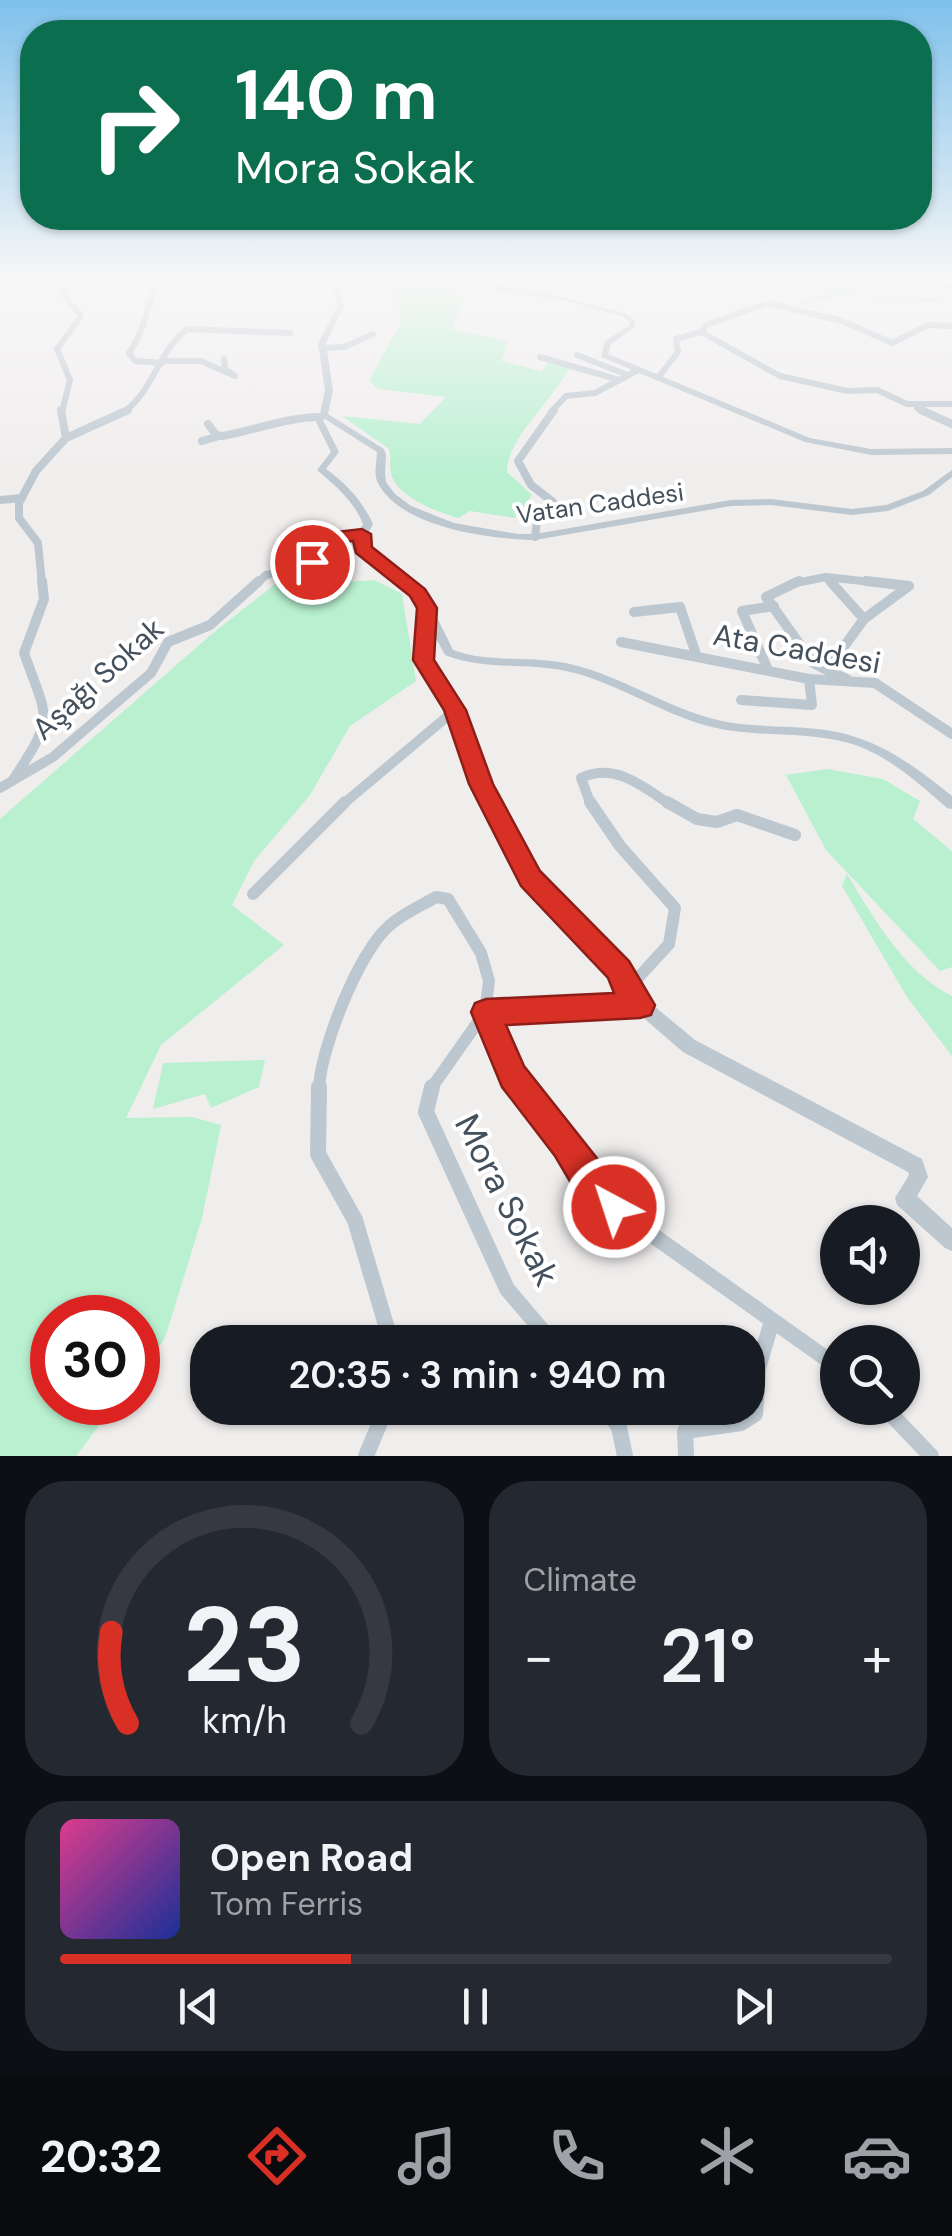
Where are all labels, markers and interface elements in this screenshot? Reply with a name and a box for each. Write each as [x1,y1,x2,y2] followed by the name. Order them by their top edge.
[235,50,438,141] text: 140 m
[70,60,200,190] icon: right
[235,138,475,197] text: Mora Sokak
[514,475,686,532] street label: Vatan Caddesi
[270,520,355,605] pin
[285,535,340,590] icon: arrive
[24,609,172,748] street label: Aşağı Sokak
[710,615,884,682] street label: Ata Caddesi
[444,1106,570,1294] street label: Mora Sokak
[562,1155,666,1259] position arrow
[820,1205,920,1425] map controls
[820,1205,920,1305] button: sound
[30,1295,160,1425] speed limit sign: 30
[820,1325,920,1425] button: search
[288,1350,667,1400] text: 20:35 · 3 min · 940 m
[524,1559,637,1601] text: Climate
[183,1578,306,1713] text: 23
[660,1608,756,1705] text: 21°
[524,1621,554,1693] text: −
[862,1621,892,1693] text: +
[202,1698,286,1744] text: km/h
[210,1833,413,1883] text: Open Road
[210,1883,363,1925] text: Tom Ferris
[171,1979,226,2034] icon: previous
[448,1979,503,2034] icon: pause
[726,1979,781,2034] icon: next
[242,2121,312,2191] icon: directions
[392,2121,462,2191] icon: music
[542,2121,612,2191] icon: phone
[692,2121,762,2191] icon: climate
[842,2121,912,2191] icon: car
[40,2127,162,2186] text: 20:32

